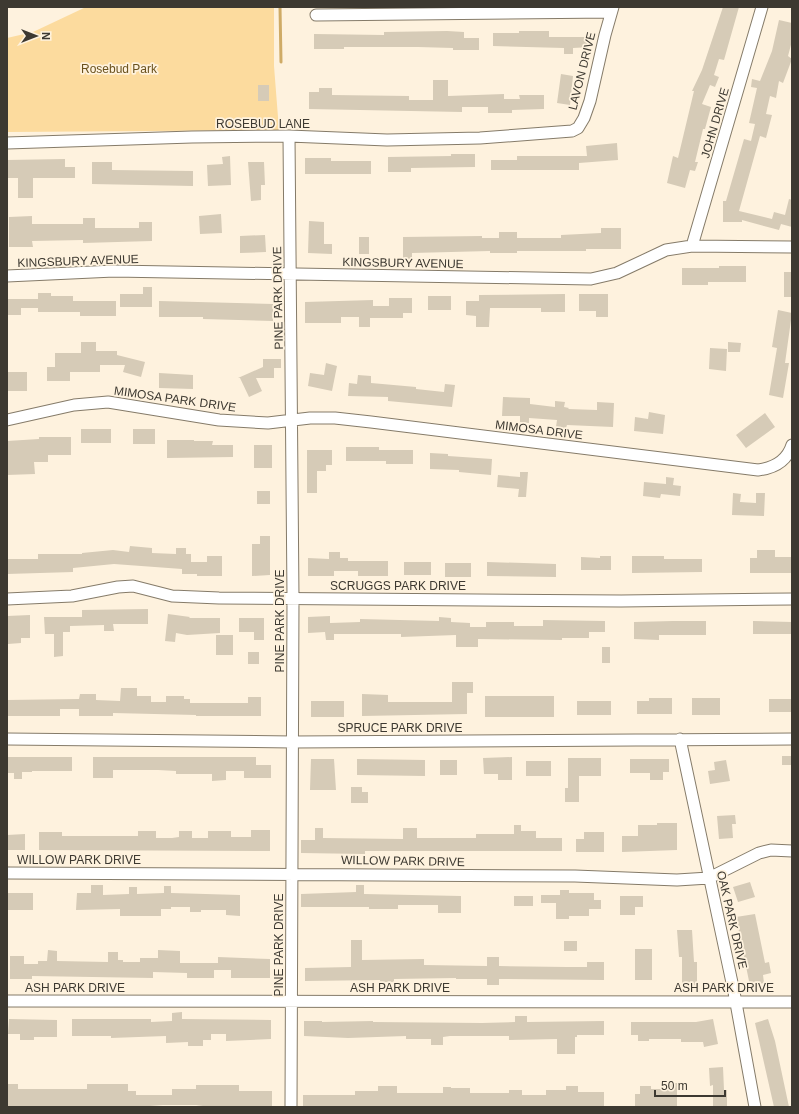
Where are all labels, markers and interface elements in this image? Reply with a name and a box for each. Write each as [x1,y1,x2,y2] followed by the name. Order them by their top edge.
[16,16,56,56] north arrow
[566,31,598,111] street label: LAVON DRIVE
[40,32,52,40] text: N
[81,62,158,76] park label: Rosebud Park
[698,86,732,160] street label: JOHN DRIVE
[216,117,310,131] street label: ROSEBUD LANE
[270,246,286,350] street label: PINE PARK DRIVE
[17,252,139,270] street label: KINGSBURY AVENUE
[342,255,464,271] street label: KINGSBURY AVENUE
[113,383,237,415] street label: MIMOSA PARK DRIVE
[494,418,584,442] street label: MIMOSA DRIVE
[273,569,287,673] street label: PINE PARK DRIVE
[330,579,466,593] street label: SCRUGGS PARK DRIVE
[337,721,463,735] street label: SPRUCE PARK DRIVE
[17,853,141,867] street label: WILLOW PARK DRIVE
[341,853,465,869] street label: WILLOW PARK DRIVE
[714,869,750,971] street label: OAK PARK DRIVE
[272,893,286,997] street label: PINE PARK DRIVE
[25,981,125,995] street label: ASH PARK DRIVE
[350,981,450,995] street label: ASH PARK DRIVE
[674,981,774,995] street label: ASH PARK DRIVE
[655,1072,725,1098] scale bar
[661,1079,688,1093] text: 50 m

